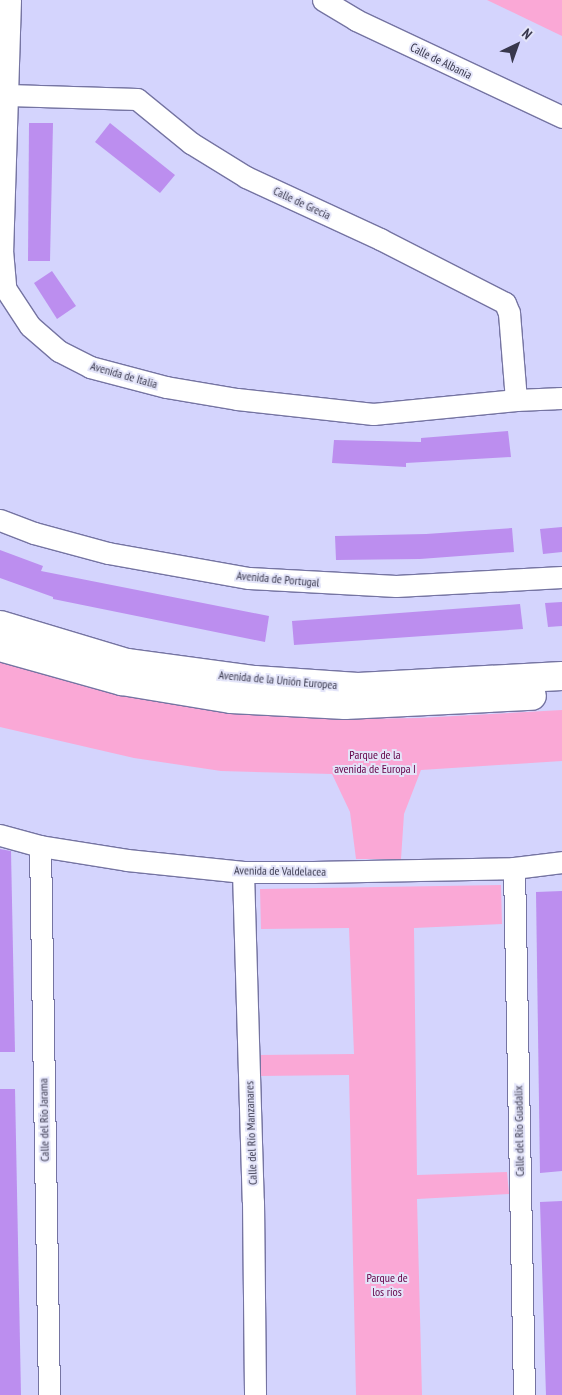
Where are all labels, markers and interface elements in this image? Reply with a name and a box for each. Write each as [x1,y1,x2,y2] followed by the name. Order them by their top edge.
[492,20,542,70] north arrow
[518,25,536,43] text: N
[408,40,474,82] street label: Calle de Albania
[271,183,333,223] street label: Calle de Grecia
[89,359,159,391] street label: Avenida de Italia
[236,568,320,590] street label: Avenida de Portugal
[218,668,338,692] street label: Avenida de la Unión Europea
[334,748,416,776] park label: Parque de la avenida de Europa I
[234,863,326,879] street label: Avenida de Valdelacea
[36,1078,52,1162] street label: Calle del Río Jarama
[242,1081,260,1185] street label: Calle del Río Manzanares
[511,1085,527,1177] street label: Calle del Río Guadalix
[366,1271,408,1299] park label: Parque de los rios

